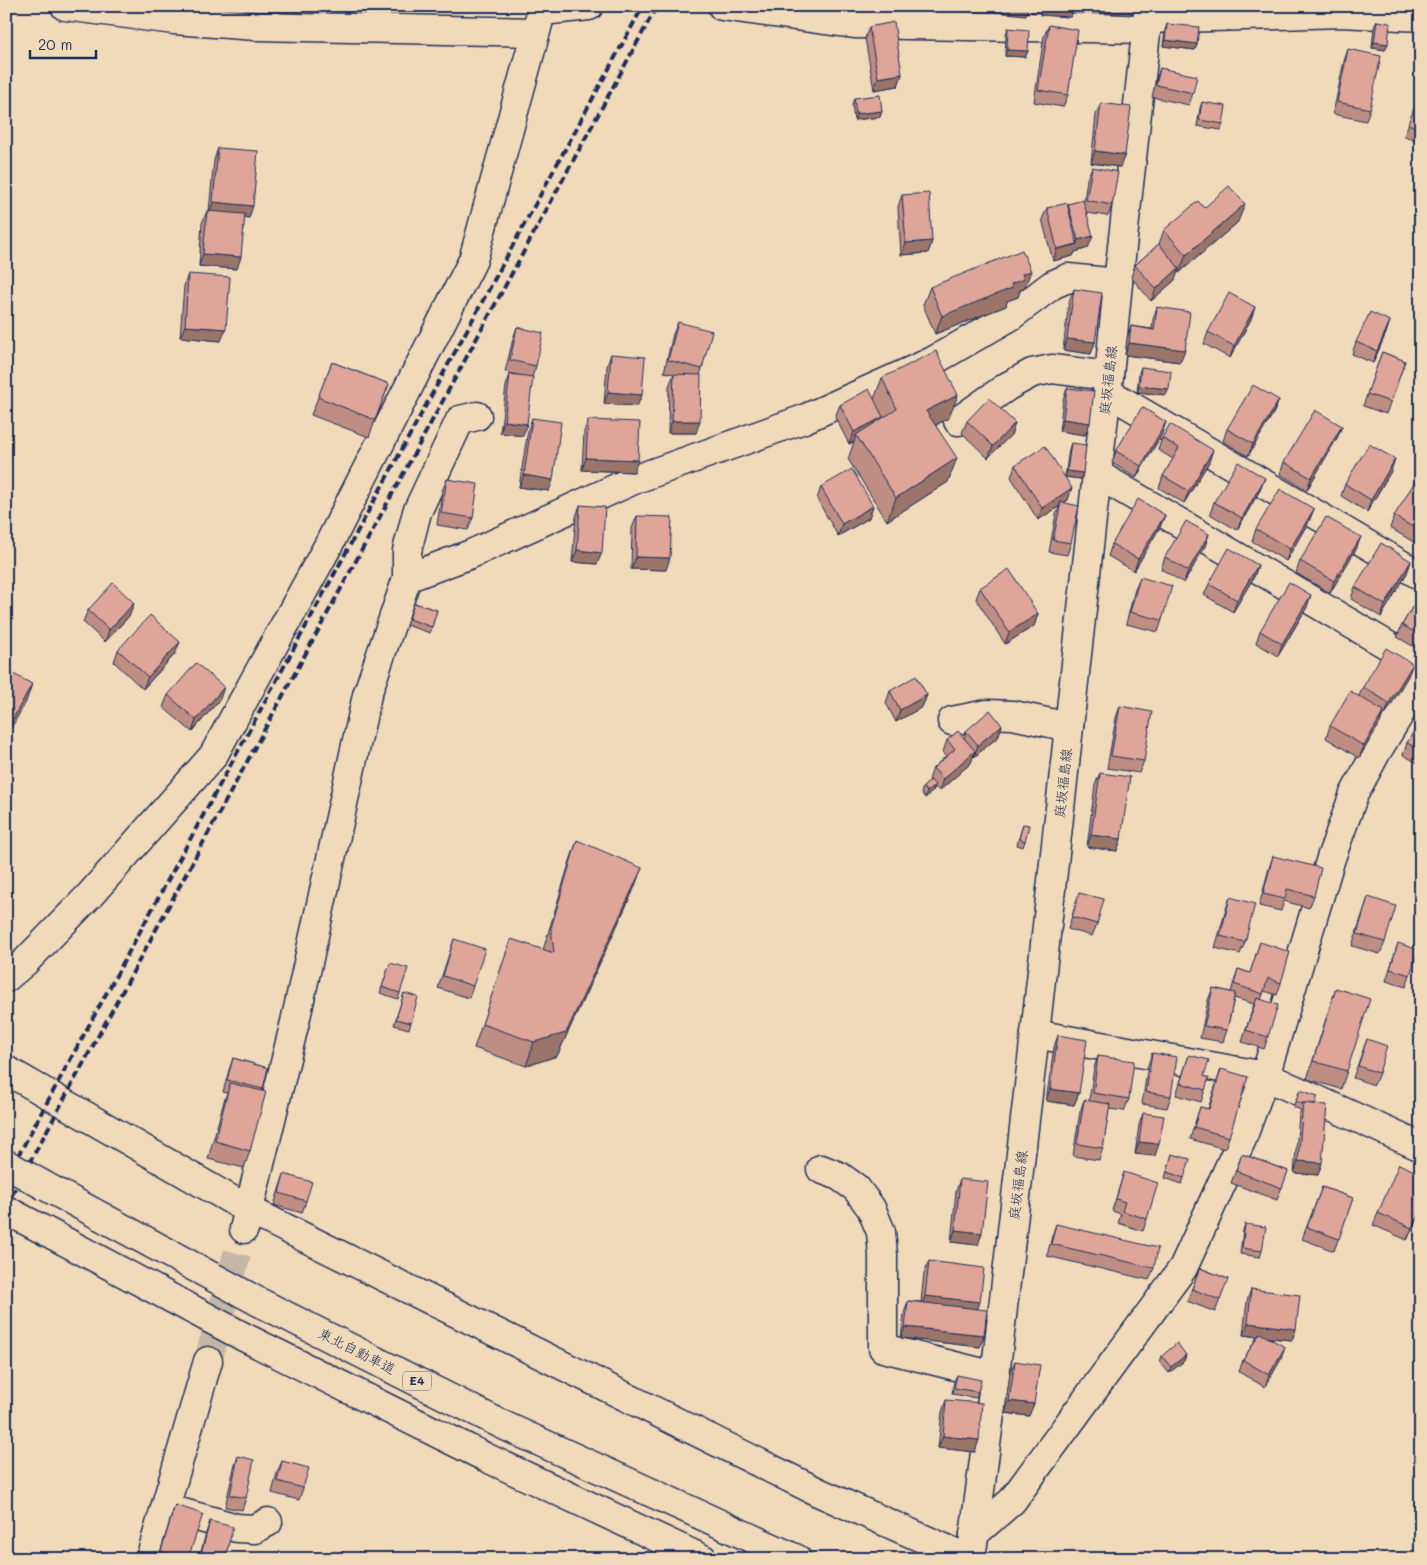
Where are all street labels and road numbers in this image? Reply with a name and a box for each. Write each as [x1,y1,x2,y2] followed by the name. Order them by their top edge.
[1094,344,1121,416] street label: 庭坂福島線
[1049,747,1076,819] street label: 庭坂福島線
[1004,1149,1031,1221] street label: 庭坂福島線
[315,1323,399,1378] street label: 東北自動車道
[403,1372,431,1390] road number: E4

